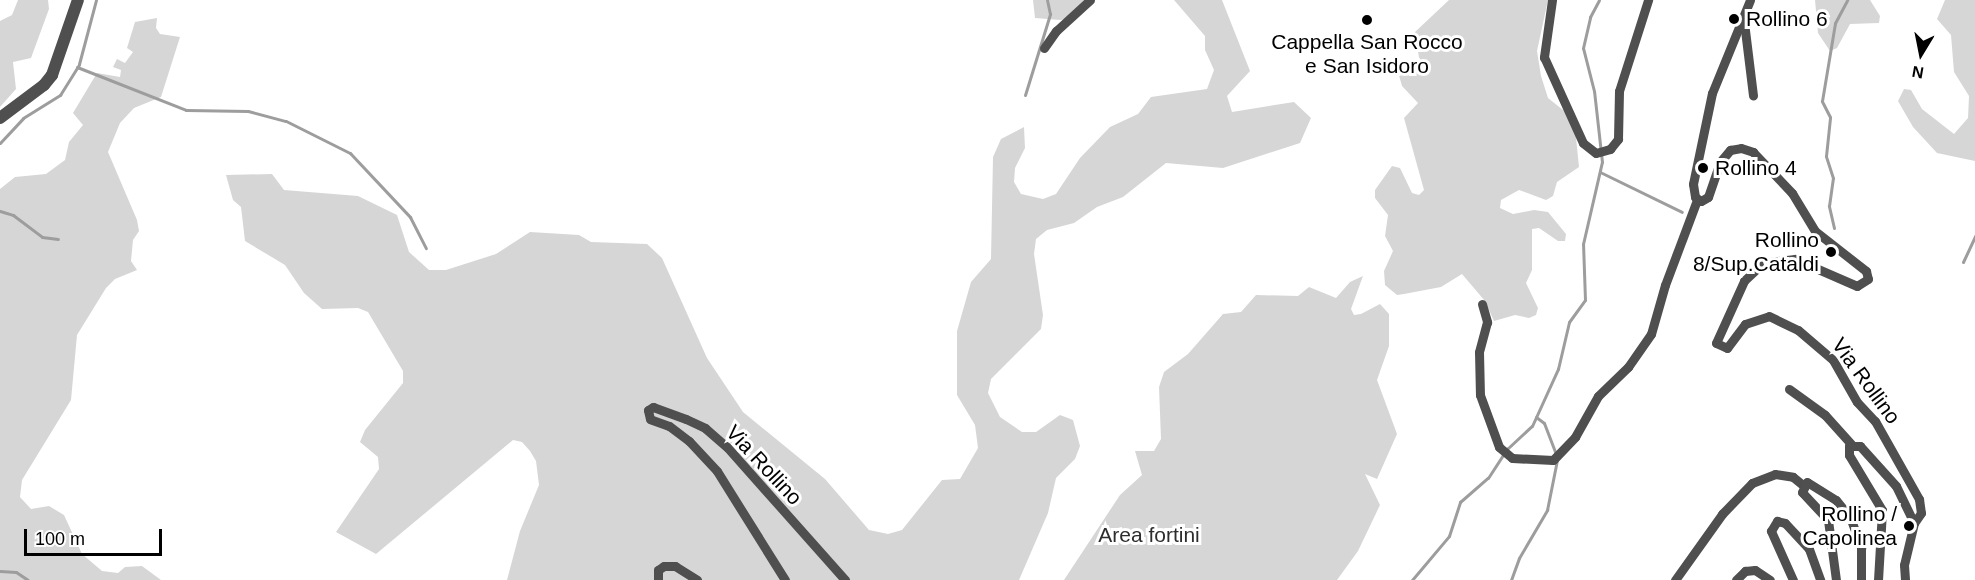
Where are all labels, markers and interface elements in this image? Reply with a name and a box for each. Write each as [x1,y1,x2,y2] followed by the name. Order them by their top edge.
[1746,6,1828,32] place label: Rollino 6
[1727,12,1741,26] marker: Rollino 6
[1360,13,1374,27] marker: Cappella San Rocco e San Isidoro
[1891,24,1951,84] north arrow
[1271,29,1463,79] place label: Cappella San Rocco e San Isidoro
[1911,63,1925,82] text: N
[1715,155,1797,181] place label: Rollino 4
[1696,161,1710,175] marker: Rollino 4
[1693,227,1819,277] place label: Rollino 8/Sup.Cataldi
[1824,245,1838,259] marker: Rollino 8/Sup.Cataldi
[1826,333,1906,429] street label: Via Rollino
[721,420,807,510] street label: Via Rollino
[1802,501,1897,551] place label: Rollino / Capolinea
[27,517,165,555] scale bar
[1902,519,1916,533] marker: Rollino / Capolinea
[1098,522,1200,548] park label: Area fortini
[35,529,85,549] text: 100 m

